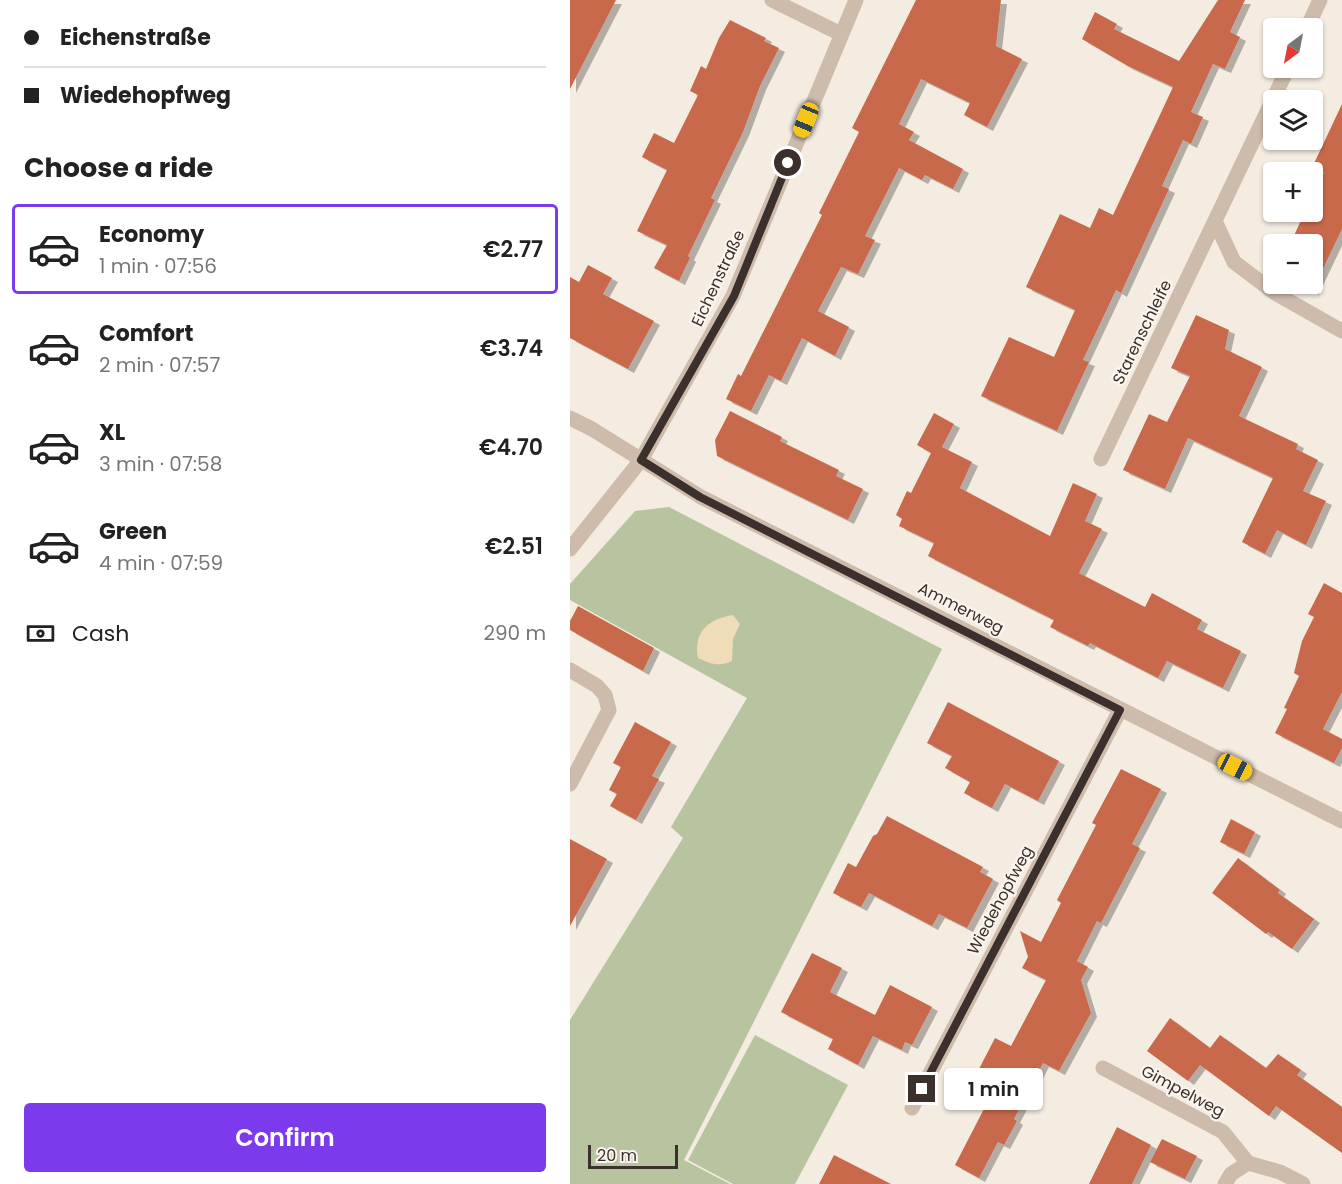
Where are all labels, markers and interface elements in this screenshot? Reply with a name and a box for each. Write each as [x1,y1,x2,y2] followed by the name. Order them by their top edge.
[1263,18,1323,78] north arrow
[1263,18,1323,294] map controls
[60,22,211,53] text: Eichenstraße
[60,80,231,111] text: Wiedehopfweg
[1263,90,1323,150] button: layers
[791,100,821,140] car
[24,149,213,186] text: Choose a ride
[774,149,801,176] route start
[1263,162,1323,222] button: +
[99,219,204,250] text: Economy
[27,222,81,276] icon: car
[686,226,750,330] street label: Eichenstraße
[483,234,543,265] text: €2.77
[1263,234,1323,294] button: −
[99,252,217,280] text: 1 min · 07:56
[1107,276,1177,388] street label: Starenschleife
[99,318,193,349] text: Comfort
[27,321,81,375] icon: car
[480,333,543,364] text: €3.74
[99,351,220,379] text: 2 min · 07:57
[99,417,125,448] text: XL
[27,420,81,474] icon: car
[479,432,543,463] text: €4.70
[99,450,222,478] text: 3 min · 07:58
[99,516,167,547] text: Green
[27,519,81,573] icon: car
[485,531,543,562] text: €2.51
[99,549,223,577] text: 4 min · 07:59
[914,577,1008,639] street label: Ammerweg
[24,617,57,650] icon: cash
[72,618,129,649] text: Cash
[483,619,546,647] text: 290 m
[1215,751,1255,783] car
[962,841,1038,959] street label: Wiedehopfweg
[1137,1059,1229,1123] street label: Gimpelweg
[943,1068,1042,1110] callout: 1 min
[908,1075,935,1102] route end
[968,1075,1019,1103] text: 1 min
[24,1103,546,1172] button: Confirm
[588,1142,678,1170] scale bar
[597,1144,637,1167] text: 20 m

